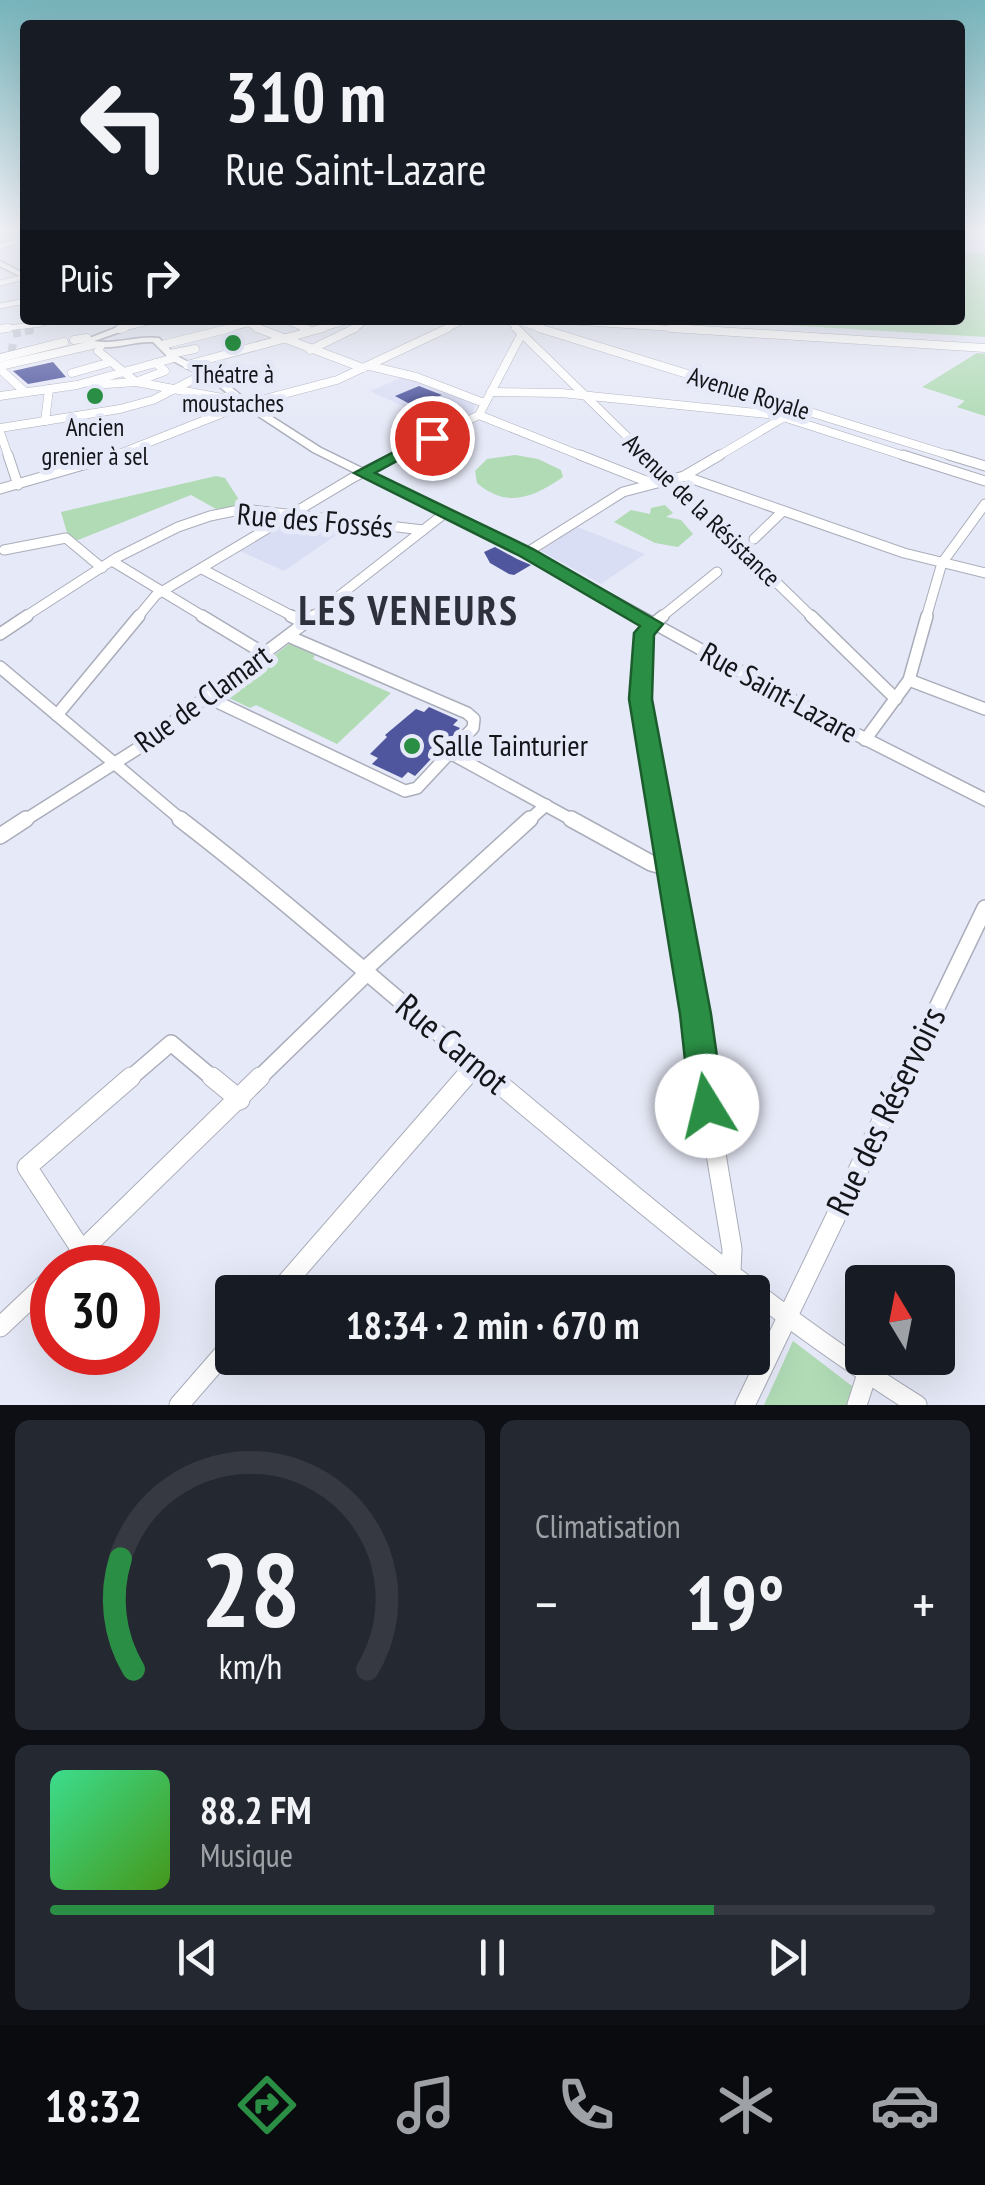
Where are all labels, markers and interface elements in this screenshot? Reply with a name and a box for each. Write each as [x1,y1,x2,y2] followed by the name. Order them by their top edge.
[225,51,386,141] text: 310 m
[60,60,190,190] icon: left
[225,139,487,197] text: Rue Saint-Lazare
[134,250,189,305] icon: right
[60,253,114,302] text: Puis
[222,332,244,354] marker: Théatre à moustaches
[182,358,284,419] place label: Théatre à moustaches
[684,359,814,427] street label: Avenue Royale
[84,385,106,407] marker: Ancien grenier à sel
[390,396,475,481] pin
[42,411,149,472] place label: Ancien grenier à sel
[405,411,460,466] icon: arrive
[617,427,787,593] street label: Avenue de la Résistance
[236,493,395,546] street label: Rue des Fossés
[299,584,519,636] district label: LES VENEURS
[694,632,865,751] street label: Rue Saint-Lazare
[126,635,279,760] street label: Rue de Clamart
[432,725,589,764] place label: Salle Tainturier
[401,735,423,757] marker: Salle Tainturier
[387,983,519,1104] street label: Rue Carnot
[815,999,955,1222] street label: Rue des Réservoirs
[655,1054,759,1158] position arrow
[30,1245,160,1375] speed limit sign: 30
[845,1265,955,1375] north arrow
[845,1265,955,1375] map controls
[346,1300,639,1349] text: 18:34 · 2 min · 670 m
[535,1505,681,1547] text: Climatisation
[200,1521,300,1656] text: 28
[685,1554,785,1651] text: 19°
[535,1568,558,1639] text: −
[912,1568,935,1639] text: +
[218,1643,282,1689] text: km/h
[200,1785,312,1834] text: 88.2 FM
[200,1834,293,1876] text: Musique
[170,1930,225,1985] icon: previous
[465,1930,520,1985] icon: pause
[760,1930,815,1985] icon: next
[232,2070,302,2140] icon: directions
[391,2070,461,2140] icon: music
[551,2070,621,2140] icon: phone
[711,2070,781,2140] icon: climate
[870,2070,940,2140] icon: car
[45,2076,142,2134] text: 18:32

